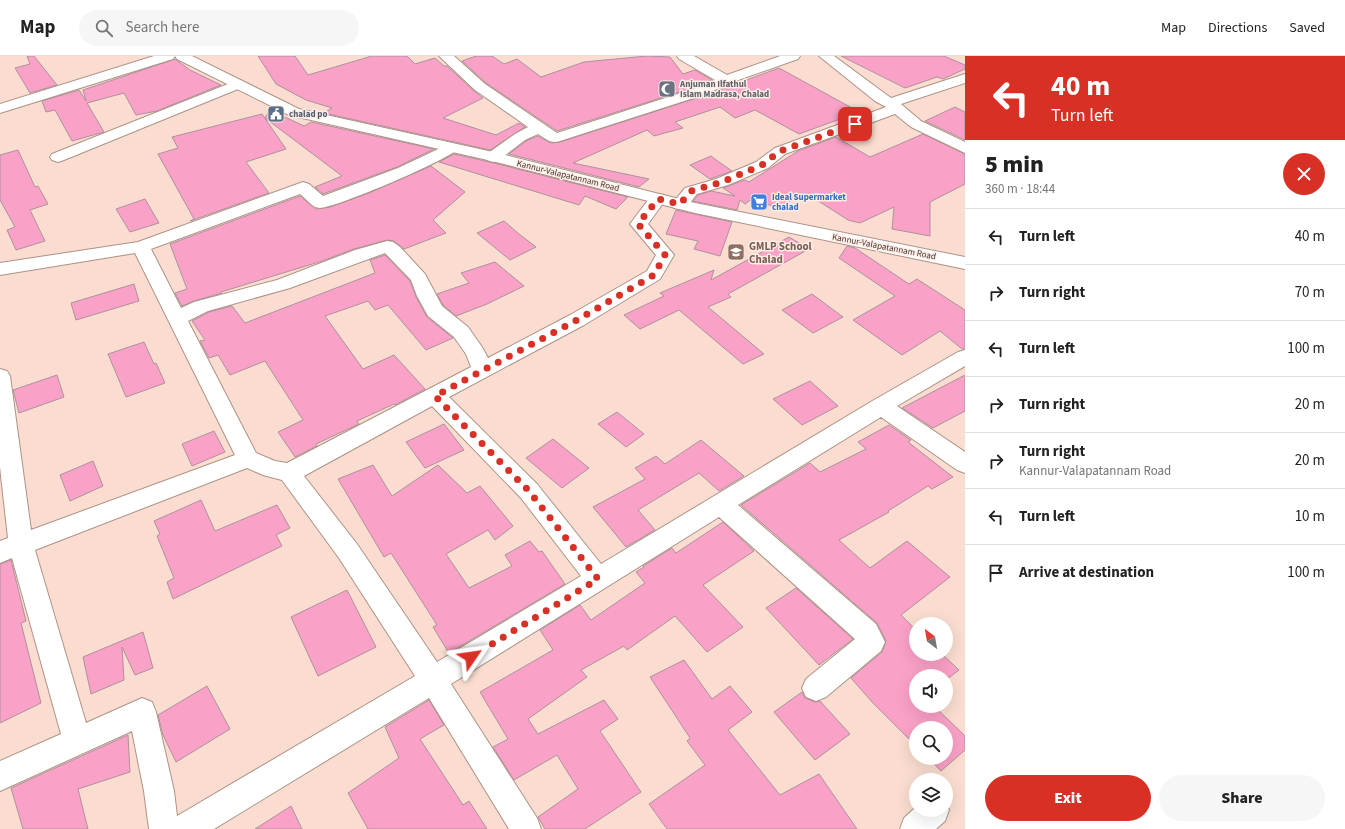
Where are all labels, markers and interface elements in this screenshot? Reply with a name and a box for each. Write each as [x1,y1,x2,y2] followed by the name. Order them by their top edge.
[79,10,359,46] search box
[20,14,55,41] text: Map
[93,17,115,39] icon: search
[125,17,199,38] text: Search here
[1161,18,1186,38] text: Map
[1208,18,1267,38] text: Directions
[1289,18,1325,38] text: Saved
[1051,66,1110,106] text: 40 m
[985,72,1037,124] icon: left
[679,78,769,101] place label: Anjuman Ilfathul Islam Madrasa, Chalad
[657,79,677,99] mosque icon: Anjuman Ilfathul Islam Madrasa, Chalad
[1051,103,1113,128] text: Turn left
[266,104,286,124] public building icon: chalad po
[838,107,872,141] pin
[289,108,328,121] place label: chalad po
[844,113,866,135] icon: arrive
[985,147,1044,182] text: 5 min
[1283,153,1325,195] button: close
[515,157,621,195] street label: Kannur-Valapatannam Road
[985,180,1055,198] text: 360 m · 18:44
[772,191,846,214] place label: Ideal Supermarket chalad
[749,192,769,212] supermarket icon: Ideal Supermarket chalad
[985,226,1007,248] icon: left
[1019,226,1075,247] text: Turn left
[1295,226,1325,247] text: 40 m
[831,231,937,263] street label: Kannur-Valapatannam Road
[749,239,813,267] place label: GMLP School Chalad
[726,242,746,262] school or university icon: GMLP School Chalad
[985,282,1007,304] icon: right
[1019,282,1085,303] text: Turn right
[1295,282,1325,303] text: 70 m
[985,338,1007,360] icon: left
[1019,338,1075,359] text: Turn left
[1287,338,1325,359] text: 100 m
[985,394,1007,416] icon: right
[1019,394,1085,415] text: Turn right
[1295,394,1325,415] text: 20 m
[1019,441,1085,462] text: Turn right
[985,450,1007,472] icon: right
[1295,450,1325,471] text: 20 m
[1019,462,1171,480] text: Kannur-Valapatannam Road
[985,506,1007,528] icon: left
[1019,506,1075,527] text: Turn left
[1295,506,1325,527] text: 10 m
[985,562,1007,584] icon: arrive
[1019,562,1154,583] text: Arrive at destination
[1287,562,1325,583] text: 100 m
[909,617,953,661] north arrow
[909,617,953,817] map controls
[450,636,492,678] position arrow
[909,669,953,713] button: sound
[909,721,953,765] button: search
[909,773,953,817] button: layers
[985,775,1151,821] button: Exit
[1159,775,1325,821] button: Share

